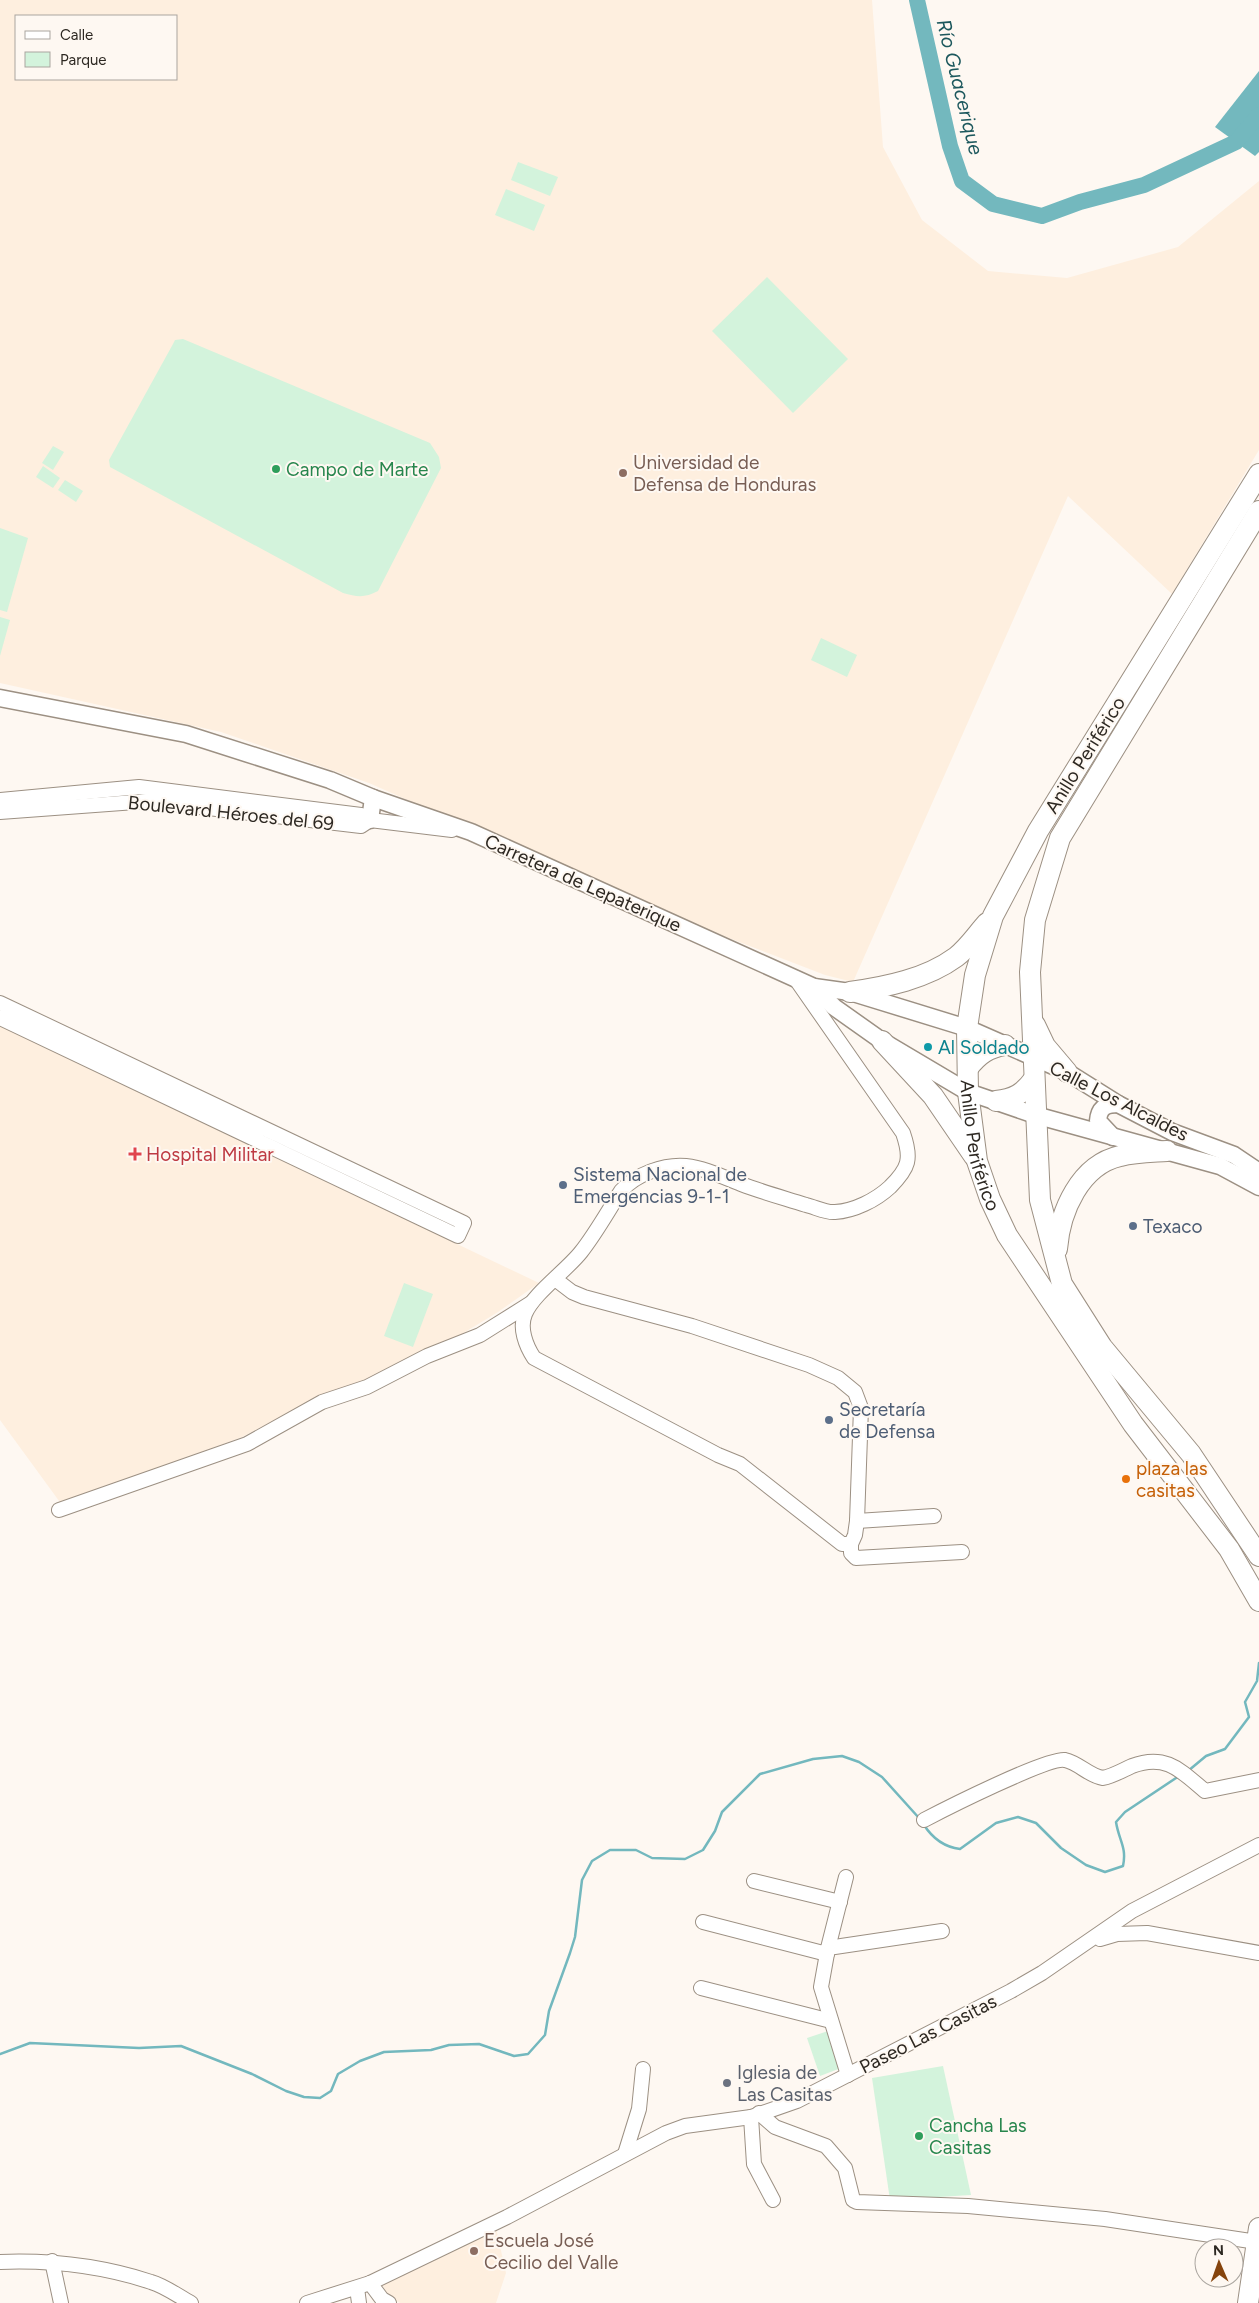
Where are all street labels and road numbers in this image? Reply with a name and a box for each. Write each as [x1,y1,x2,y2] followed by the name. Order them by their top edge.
[1040,692,1130,818] street label: Anillo Periférico
[127,791,335,835] street label: Boulevard Héroes del 69
[481,829,685,937] street label: Carretera de Lepaterique
[1046,1056,1192,1146] street label: Calle Los Alcaldes
[956,1080,1005,1215] street label: Anillo Periférico
[856,1989,1001,2078] street label: Paseo Las Casitas

